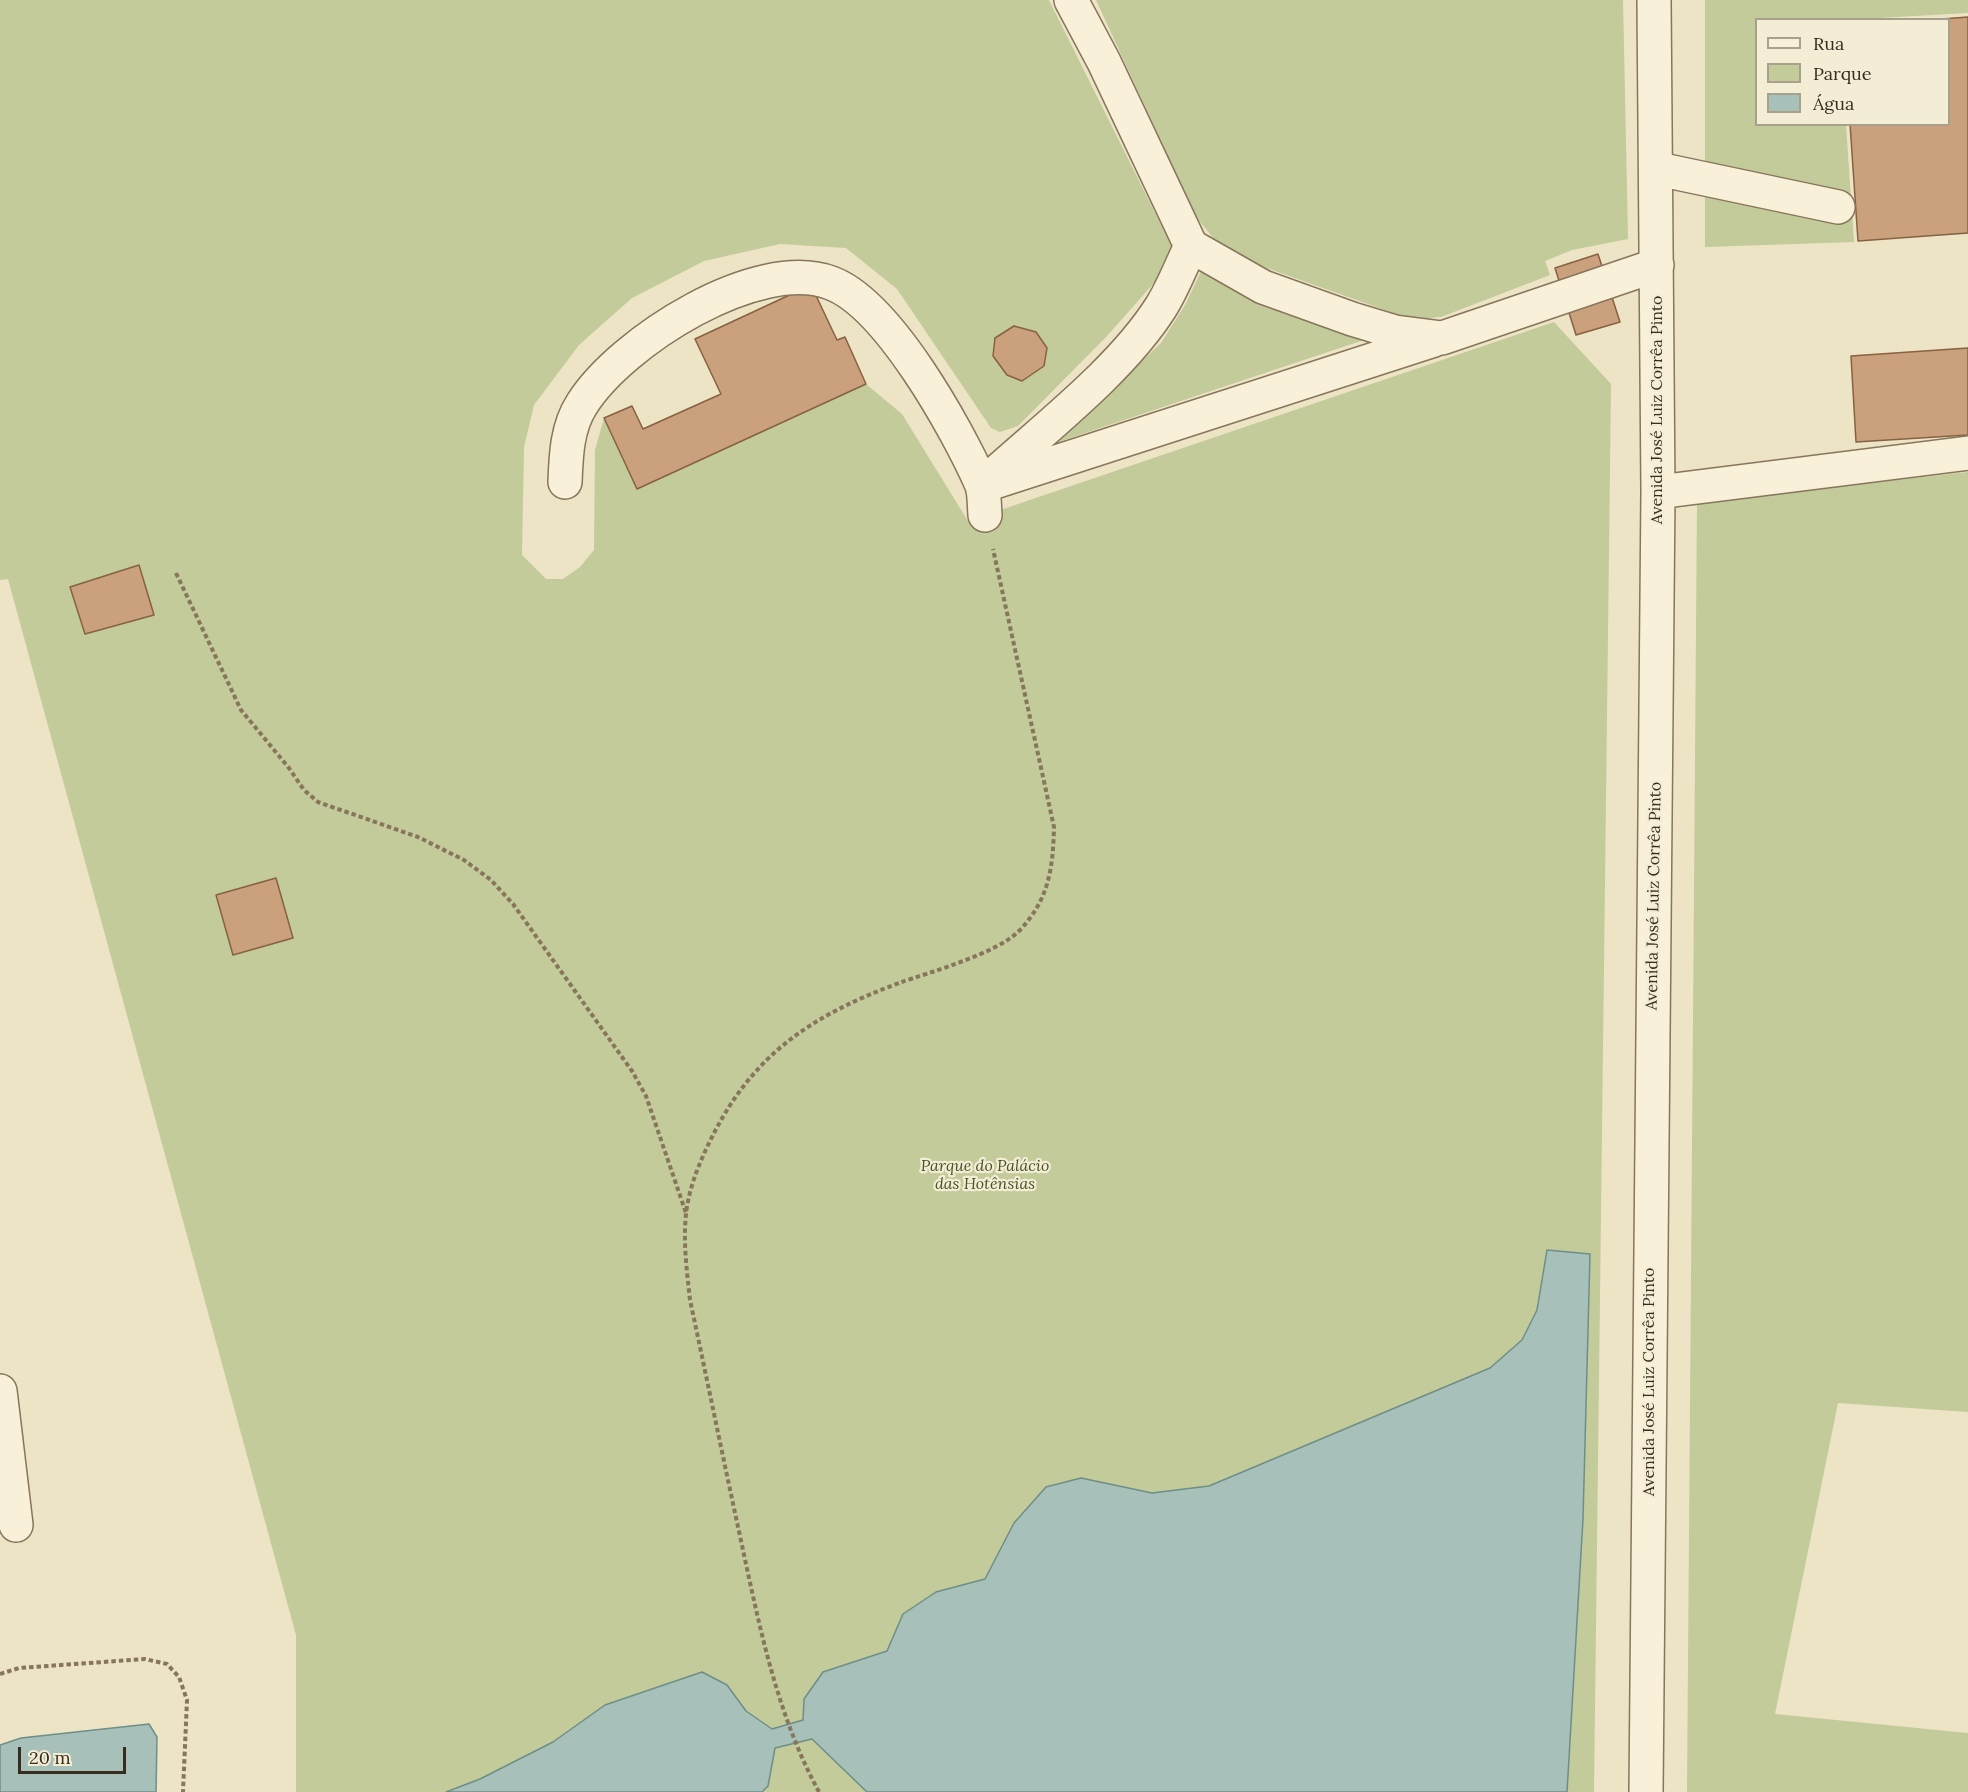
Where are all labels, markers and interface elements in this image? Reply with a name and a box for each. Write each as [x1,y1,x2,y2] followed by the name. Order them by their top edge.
[1755,18,1950,126] legend
[1813,32,1844,55] text: Rua
[1813,62,1872,85] text: Parque
[1813,92,1854,115] text: Água
[1647,296,1667,524] street label: Avenida José Luiz Corrêa Pinto
[1642,782,1666,1010] street label: Avenida José Luiz Corrêa Pinto
[921,1156,1049,1194] park label: Parque do Palácio das Hotênsias
[1639,1268,1659,1496] street label: Avenida José Luiz Corrêa Pinto
[21,1735,129,1773] scale bar
[29,1746,71,1769] text: 20 m

